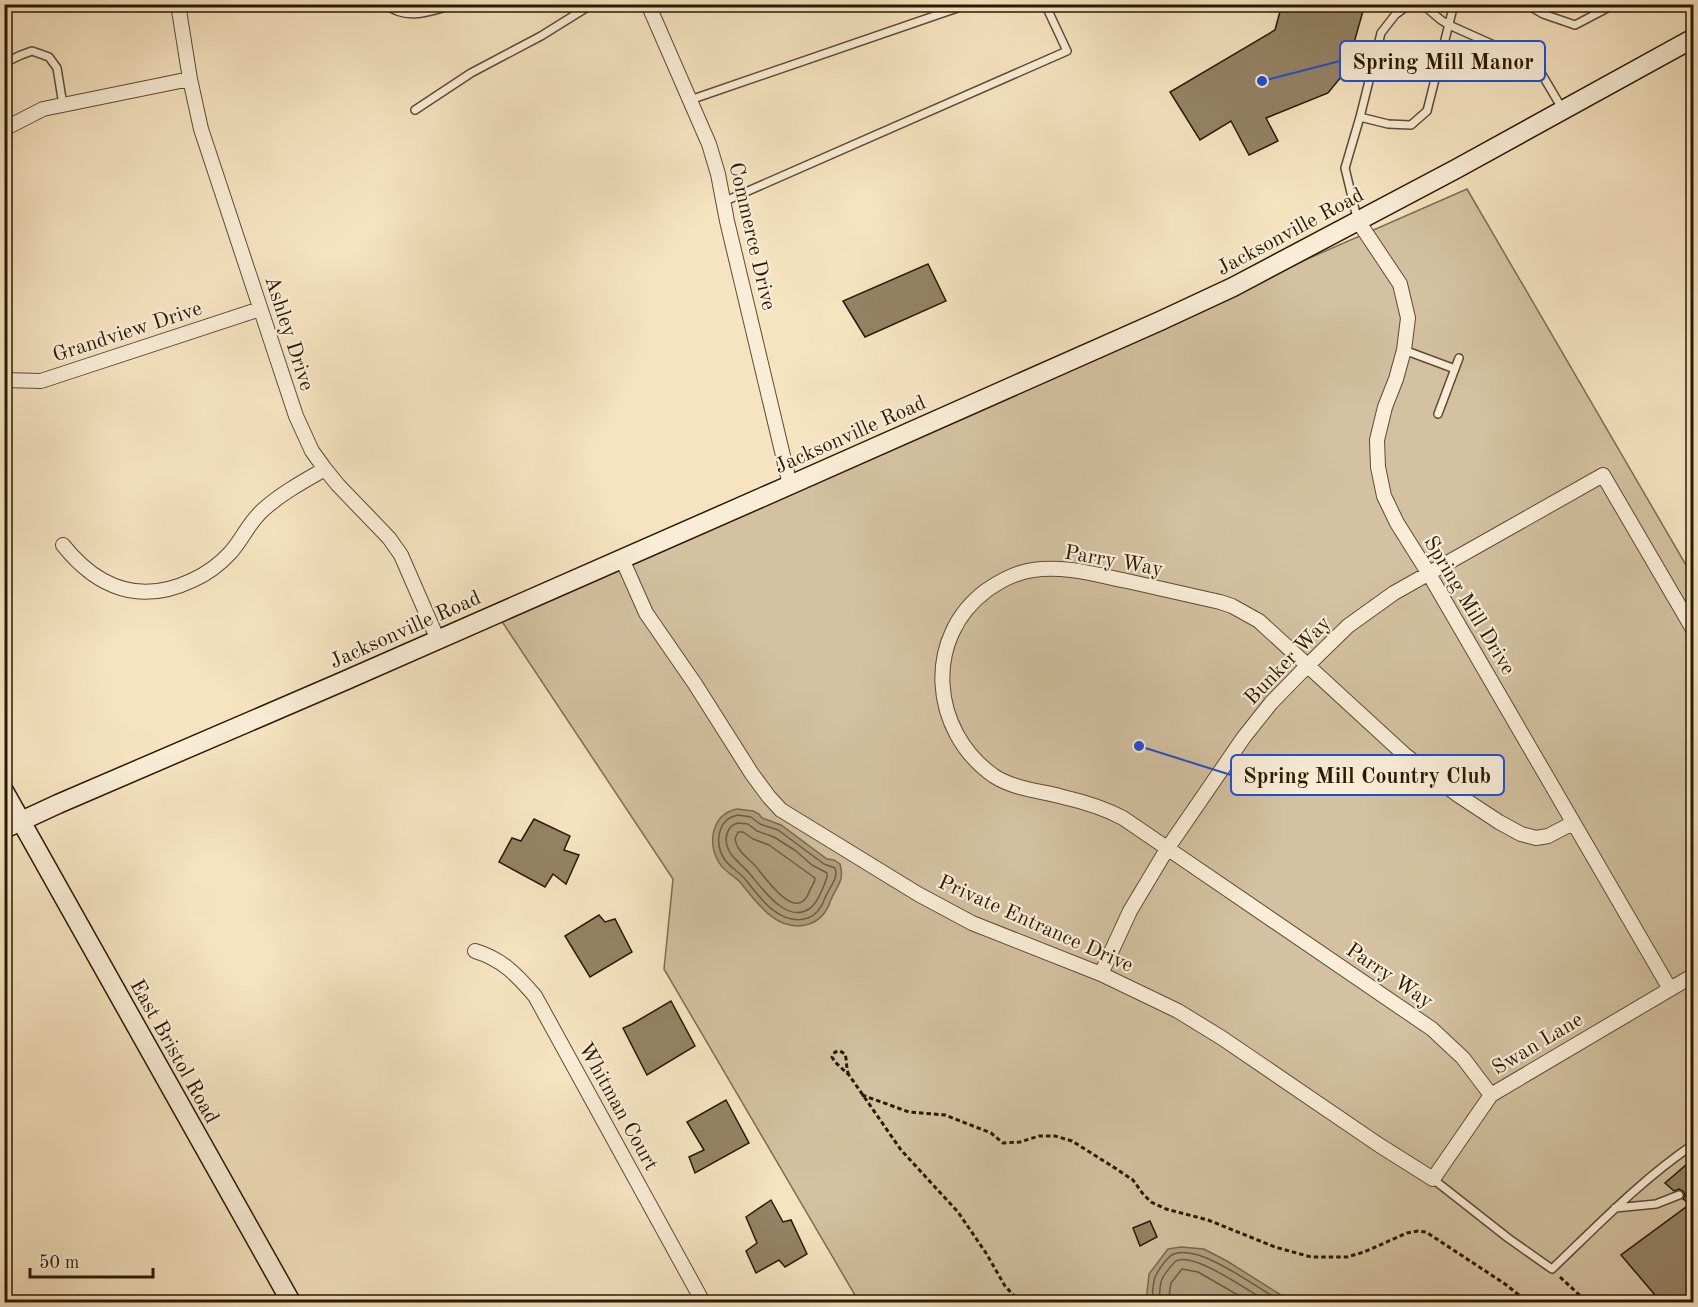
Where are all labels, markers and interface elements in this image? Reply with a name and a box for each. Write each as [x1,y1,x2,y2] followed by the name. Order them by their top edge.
[1340,41,1545,81] callout: Spring Mill Manor
[1352,52,1534,74] text: Spring Mill Manor
[724,160,779,312] street label: Commerce Drive
[1214,185,1368,280] street label: Jacksonville Road
[260,273,317,393] street label: Ashley Drive
[50,298,205,366] street label: Grandview Drive
[772,393,929,478] street label: Jacksonville Road
[1419,533,1518,679] street label: Spring Mill Drive
[1063,542,1165,580] street label: Parry Way
[327,588,484,673] street label: Jacksonville Road
[1241,613,1335,709] street label: Bunker Way
[1231,755,1504,795] callout: Spring Mill Country Club
[1243,766,1491,788] text: Spring Mill Country Club
[935,872,1136,977] street label: Private Entrance Drive
[1342,940,1436,1013] street label: Parry Way
[125,976,222,1127] street label: East Bristol Road
[1489,1009,1587,1079] street label: Swan Lane
[574,1039,661,1174] street label: Whitman Court
[30,1241,153,1279] scale bar
[39,1254,79,1272] text: 50 m

